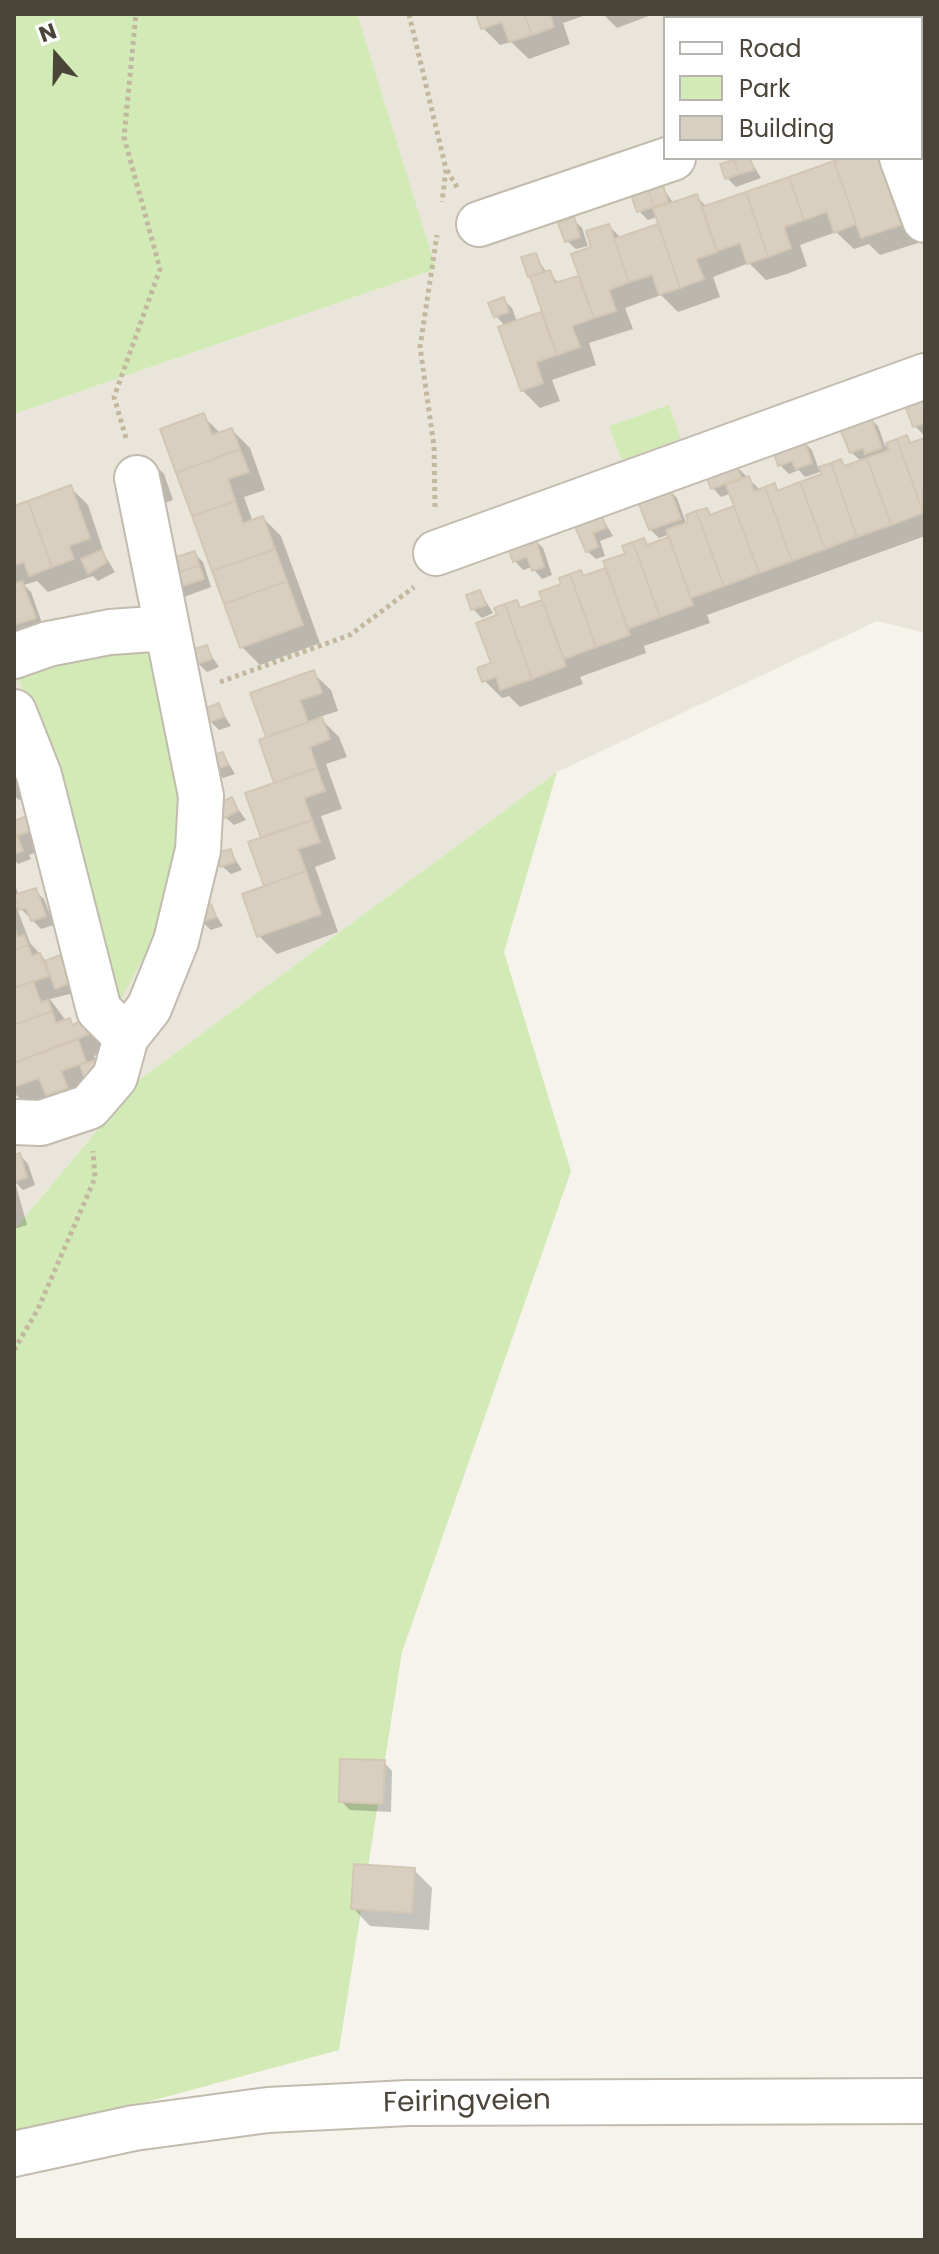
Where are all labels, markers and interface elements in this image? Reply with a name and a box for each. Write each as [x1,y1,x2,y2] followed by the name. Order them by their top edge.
[16,16,96,96] north arrow
[35,16,61,50] text: N
[663,16,923,160] legend
[739,32,801,65] text: Road
[739,72,790,105] text: Park
[739,112,835,145] text: Building
[383,2085,551,2121] street label: Feiringveien

